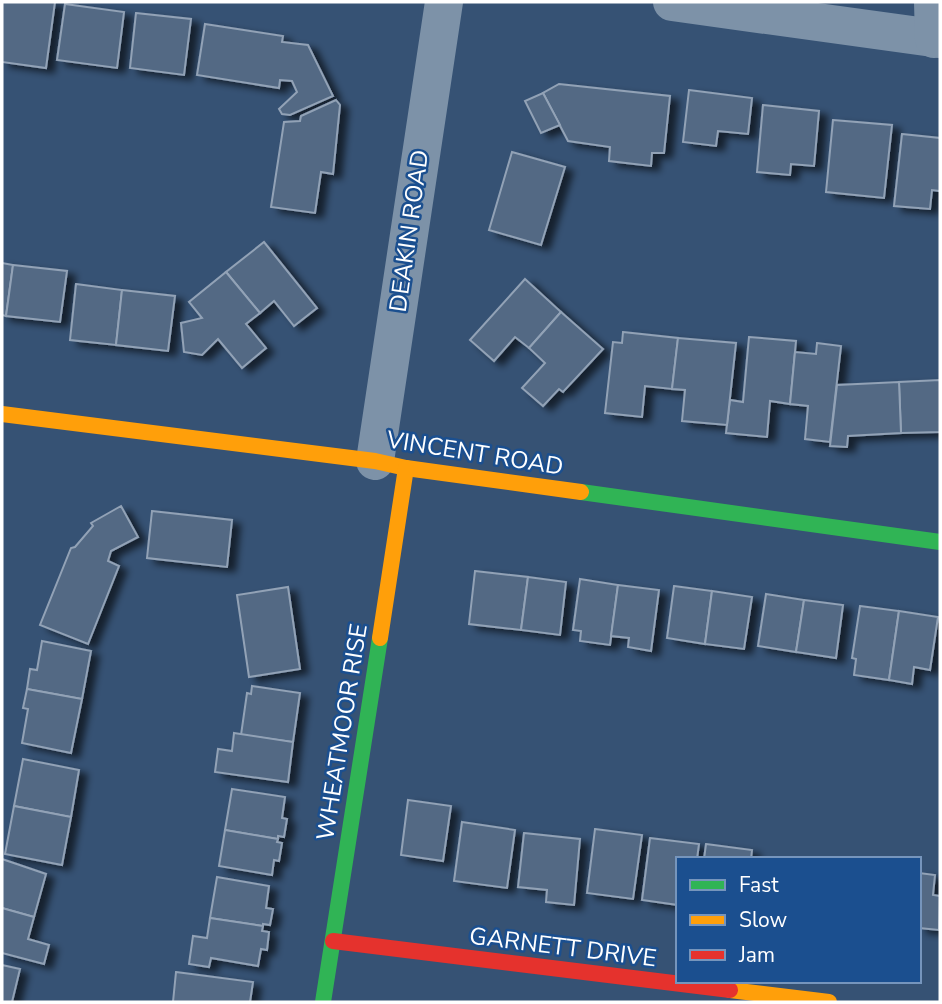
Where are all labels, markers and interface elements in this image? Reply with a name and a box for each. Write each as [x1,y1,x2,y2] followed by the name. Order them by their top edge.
[382,148,436,314] street label: DEAKIN ROAD
[383,423,566,483] street label: VINCENT ROAD
[309,621,375,843] street label: WHEATMOOR RISE
[676,857,921,983] legend
[739,871,779,899] text: Fast
[739,906,788,934] text: Slow
[468,920,658,974] street label: GARNETT DRIVE
[738,941,775,969] text: Jam

